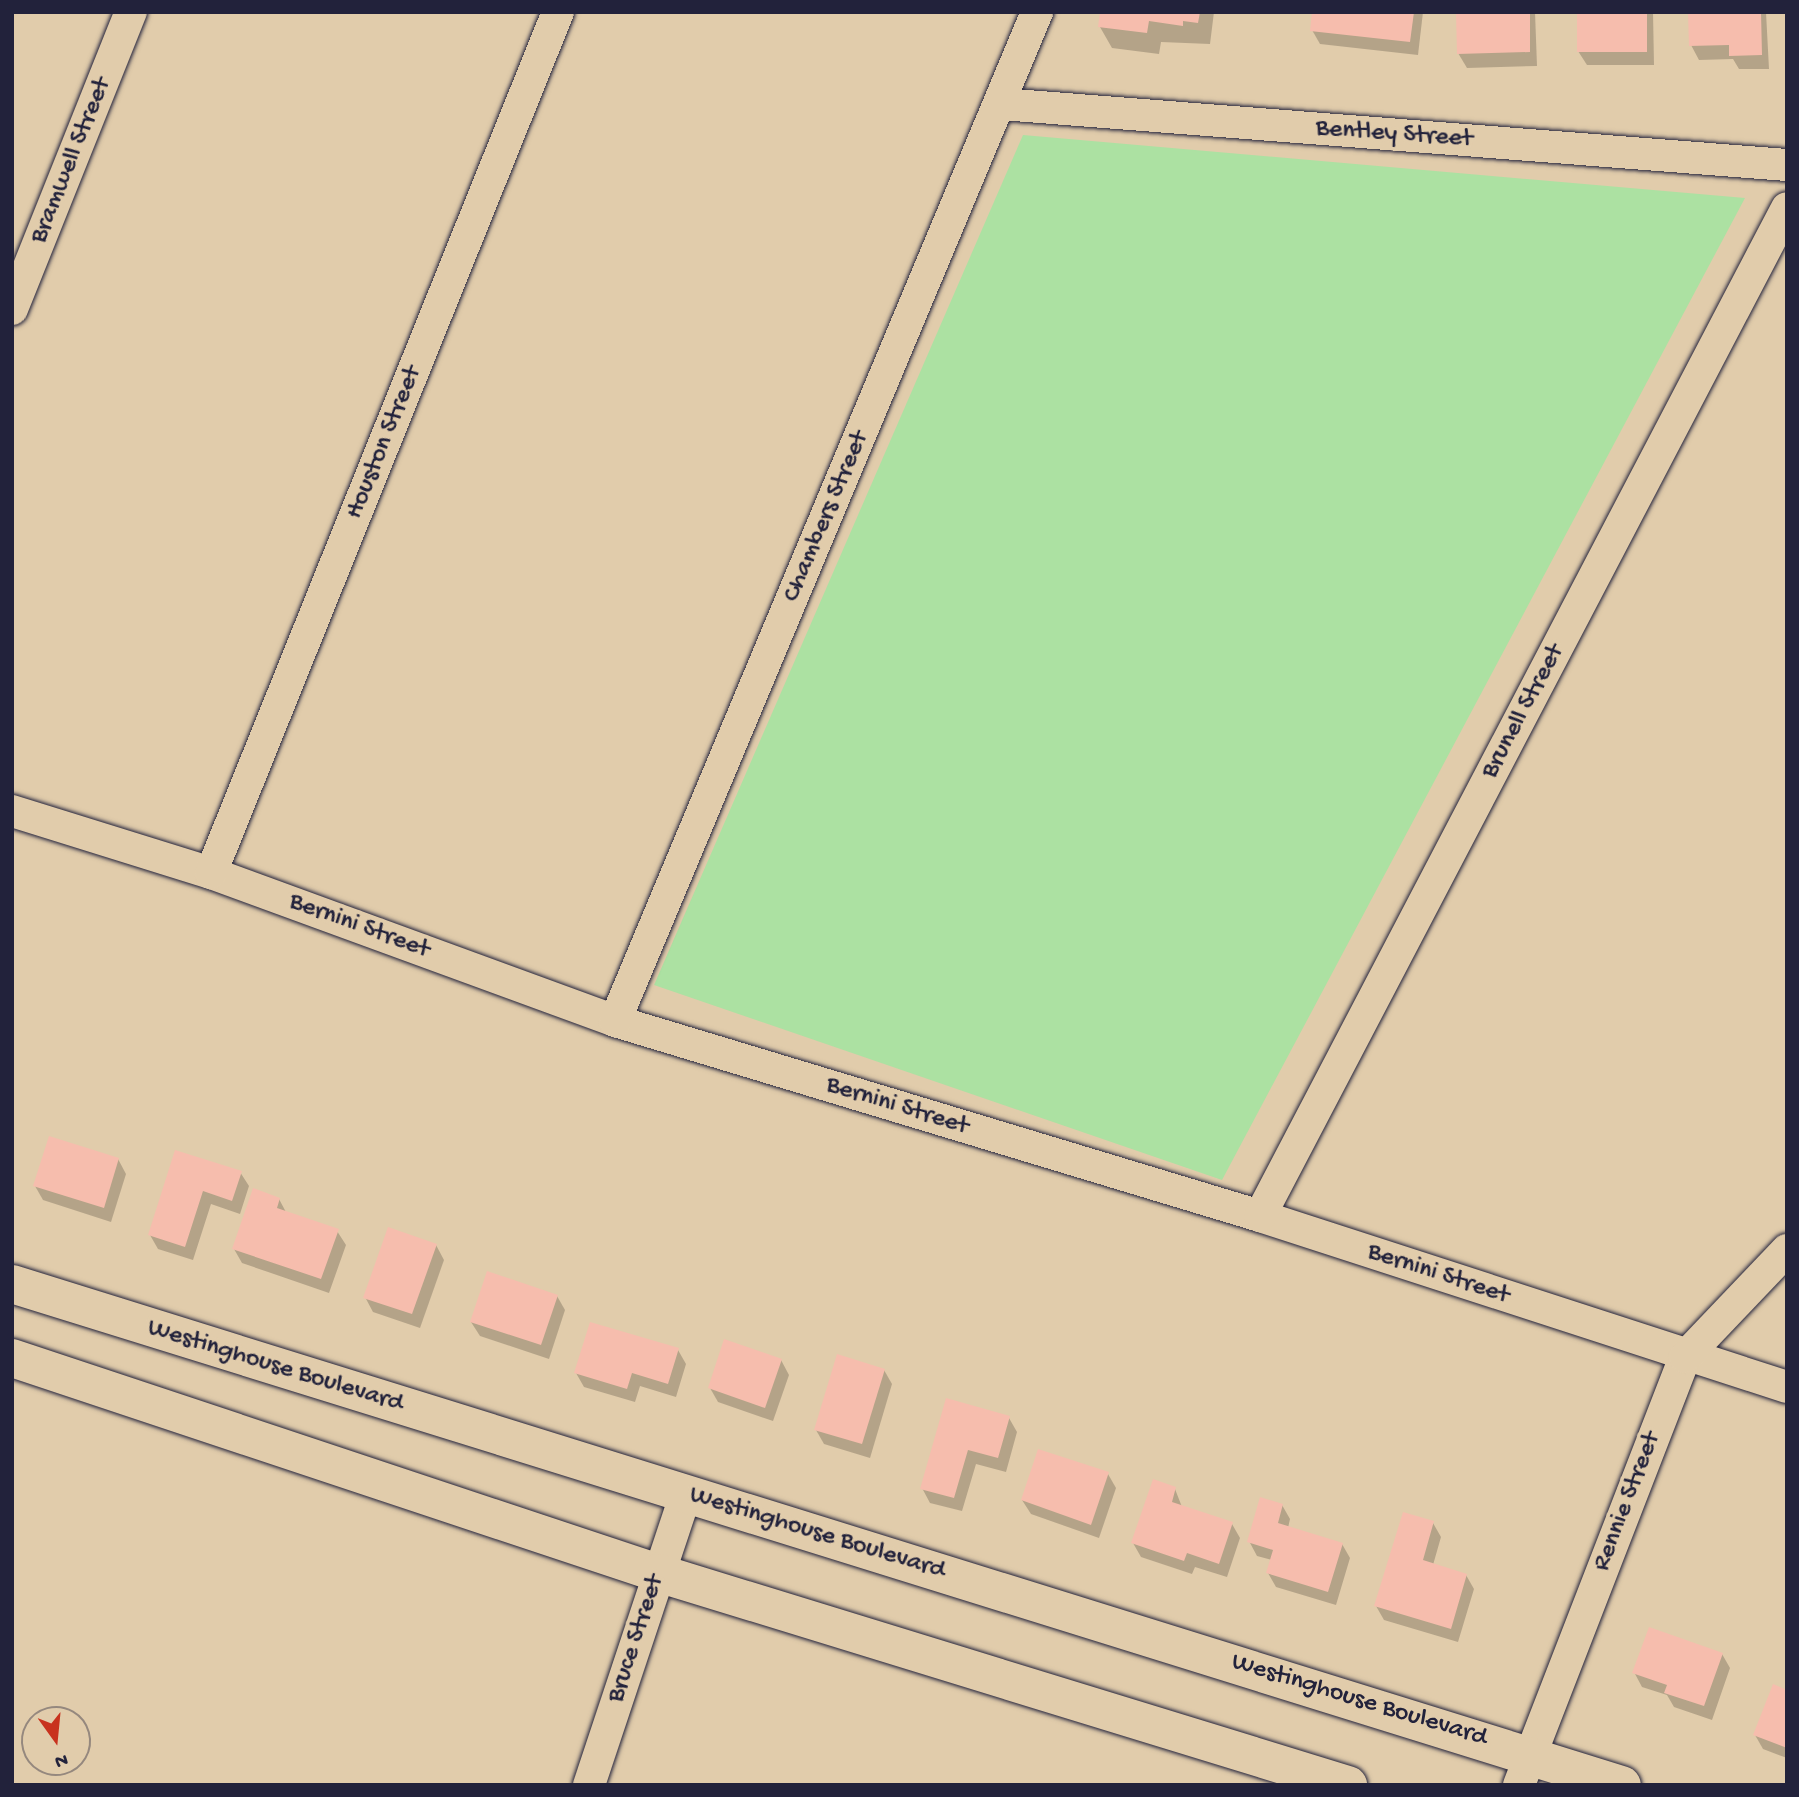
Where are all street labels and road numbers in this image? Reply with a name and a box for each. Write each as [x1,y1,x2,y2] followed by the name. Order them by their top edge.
[25,74,119,248] street label: Bramwell Street
[1315,114,1473,156] street label: Bentley Street
[340,362,430,524] street label: Houston Street
[777,427,877,607] street label: Chambers Street
[1476,640,1572,784] street label: Brunell Street
[284,887,434,967] street label: Bernini Street
[822,1071,972,1143] street label: Bernini Street
[1363,1237,1513,1313] street label: Bernini Street
[143,1313,407,1421] street label: Westinghouse Boulevard
[1587,1428,1669,1576] street label: Rennie Street
[685,1480,949,1588] street label: Westinghouse Boulevard
[602,1571,672,1707] street label: Bruce Street
[1227,1647,1491,1755] street label: Westinghouse Boulevard

